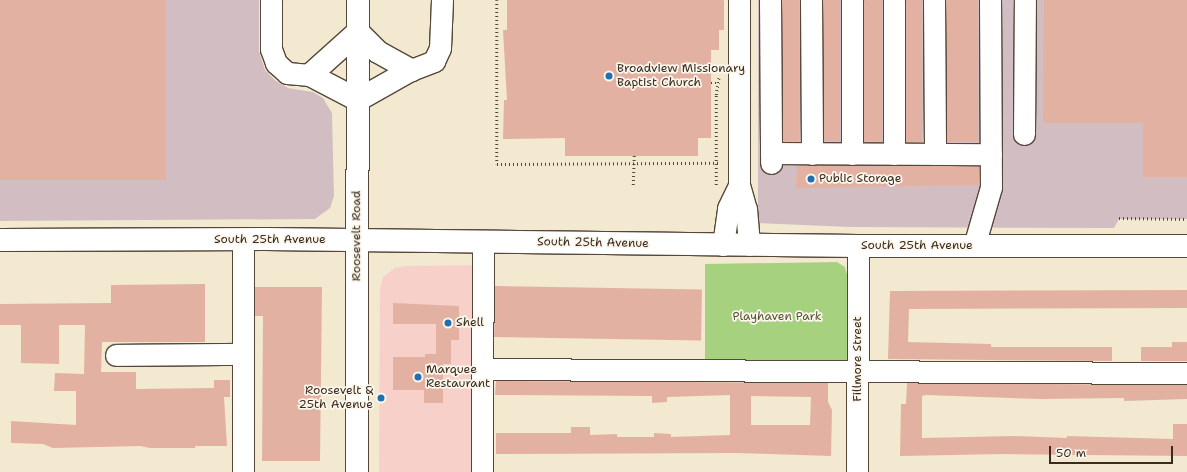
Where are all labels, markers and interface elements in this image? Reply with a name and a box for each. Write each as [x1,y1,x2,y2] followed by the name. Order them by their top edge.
[617,62,745,90] place label: Broadview Missionary Baptist Church
[604,71,614,81] marker: Broadview Missionary Baptist Church
[819,172,901,186] place label: Public Storage
[806,174,816,184] marker: Public Storage
[350,191,364,281] street label: Roosevelt Road
[214,233,326,247] street label: South 25th Avenue
[537,235,649,251] street label: South 25th Avenue
[861,239,973,253] street label: South 25th Avenue
[732,310,822,324] park label: Playhaven Park
[456,316,484,330] place label: Shell
[851,316,865,402] street label: Fillmore Street
[443,318,453,328] marker: Shell
[426,363,490,391] place label: Marquee Restaurant
[413,372,423,382] marker: Marquee Restaurant
[299,384,373,412] place label: Roosevelt & 25th Avenue
[376,393,386,403] marker: Roosevelt & 25th Avenue
[1051,438,1175,464] scale bar
[1056,445,1086,461] text: 50 m

